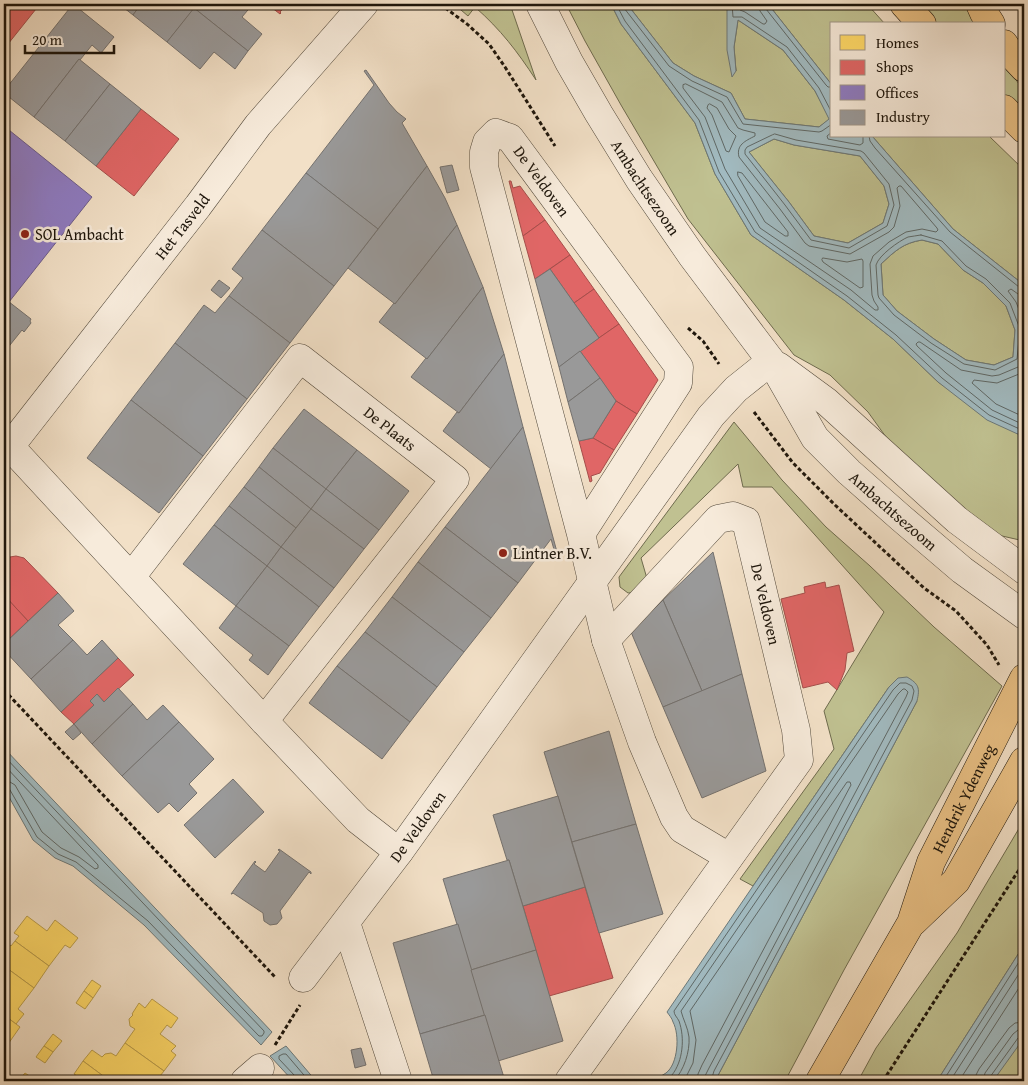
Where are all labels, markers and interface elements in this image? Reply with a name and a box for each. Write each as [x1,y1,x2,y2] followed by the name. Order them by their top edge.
[25,22,114,54] scale bar
[830,22,1006,138] legend
[32,29,63,50] text: 20 m
[876,32,919,53] text: Homes
[876,56,913,77] text: Shops
[876,82,919,103] text: Offices
[876,106,931,127] text: Industry
[606,135,686,240] street label: Ambachtsezoom
[508,140,576,222] street label: De Veldoven
[149,188,216,264] street label: Het Tasveld
[35,222,124,246] place label: SOL Ambacht
[19,228,31,240] marker: SOL Ambacht
[359,400,422,457] street label: De Plaats
[844,466,943,556] street label: Ambachtsezoom
[513,541,592,565] place label: Lintner B.V.
[497,547,509,559] marker: Lintner B.V.
[745,561,787,647] street label: De Veldoven
[926,739,1001,857] street label: Hendrik Ydenweg
[384,786,451,867] street label: De Veldoven

